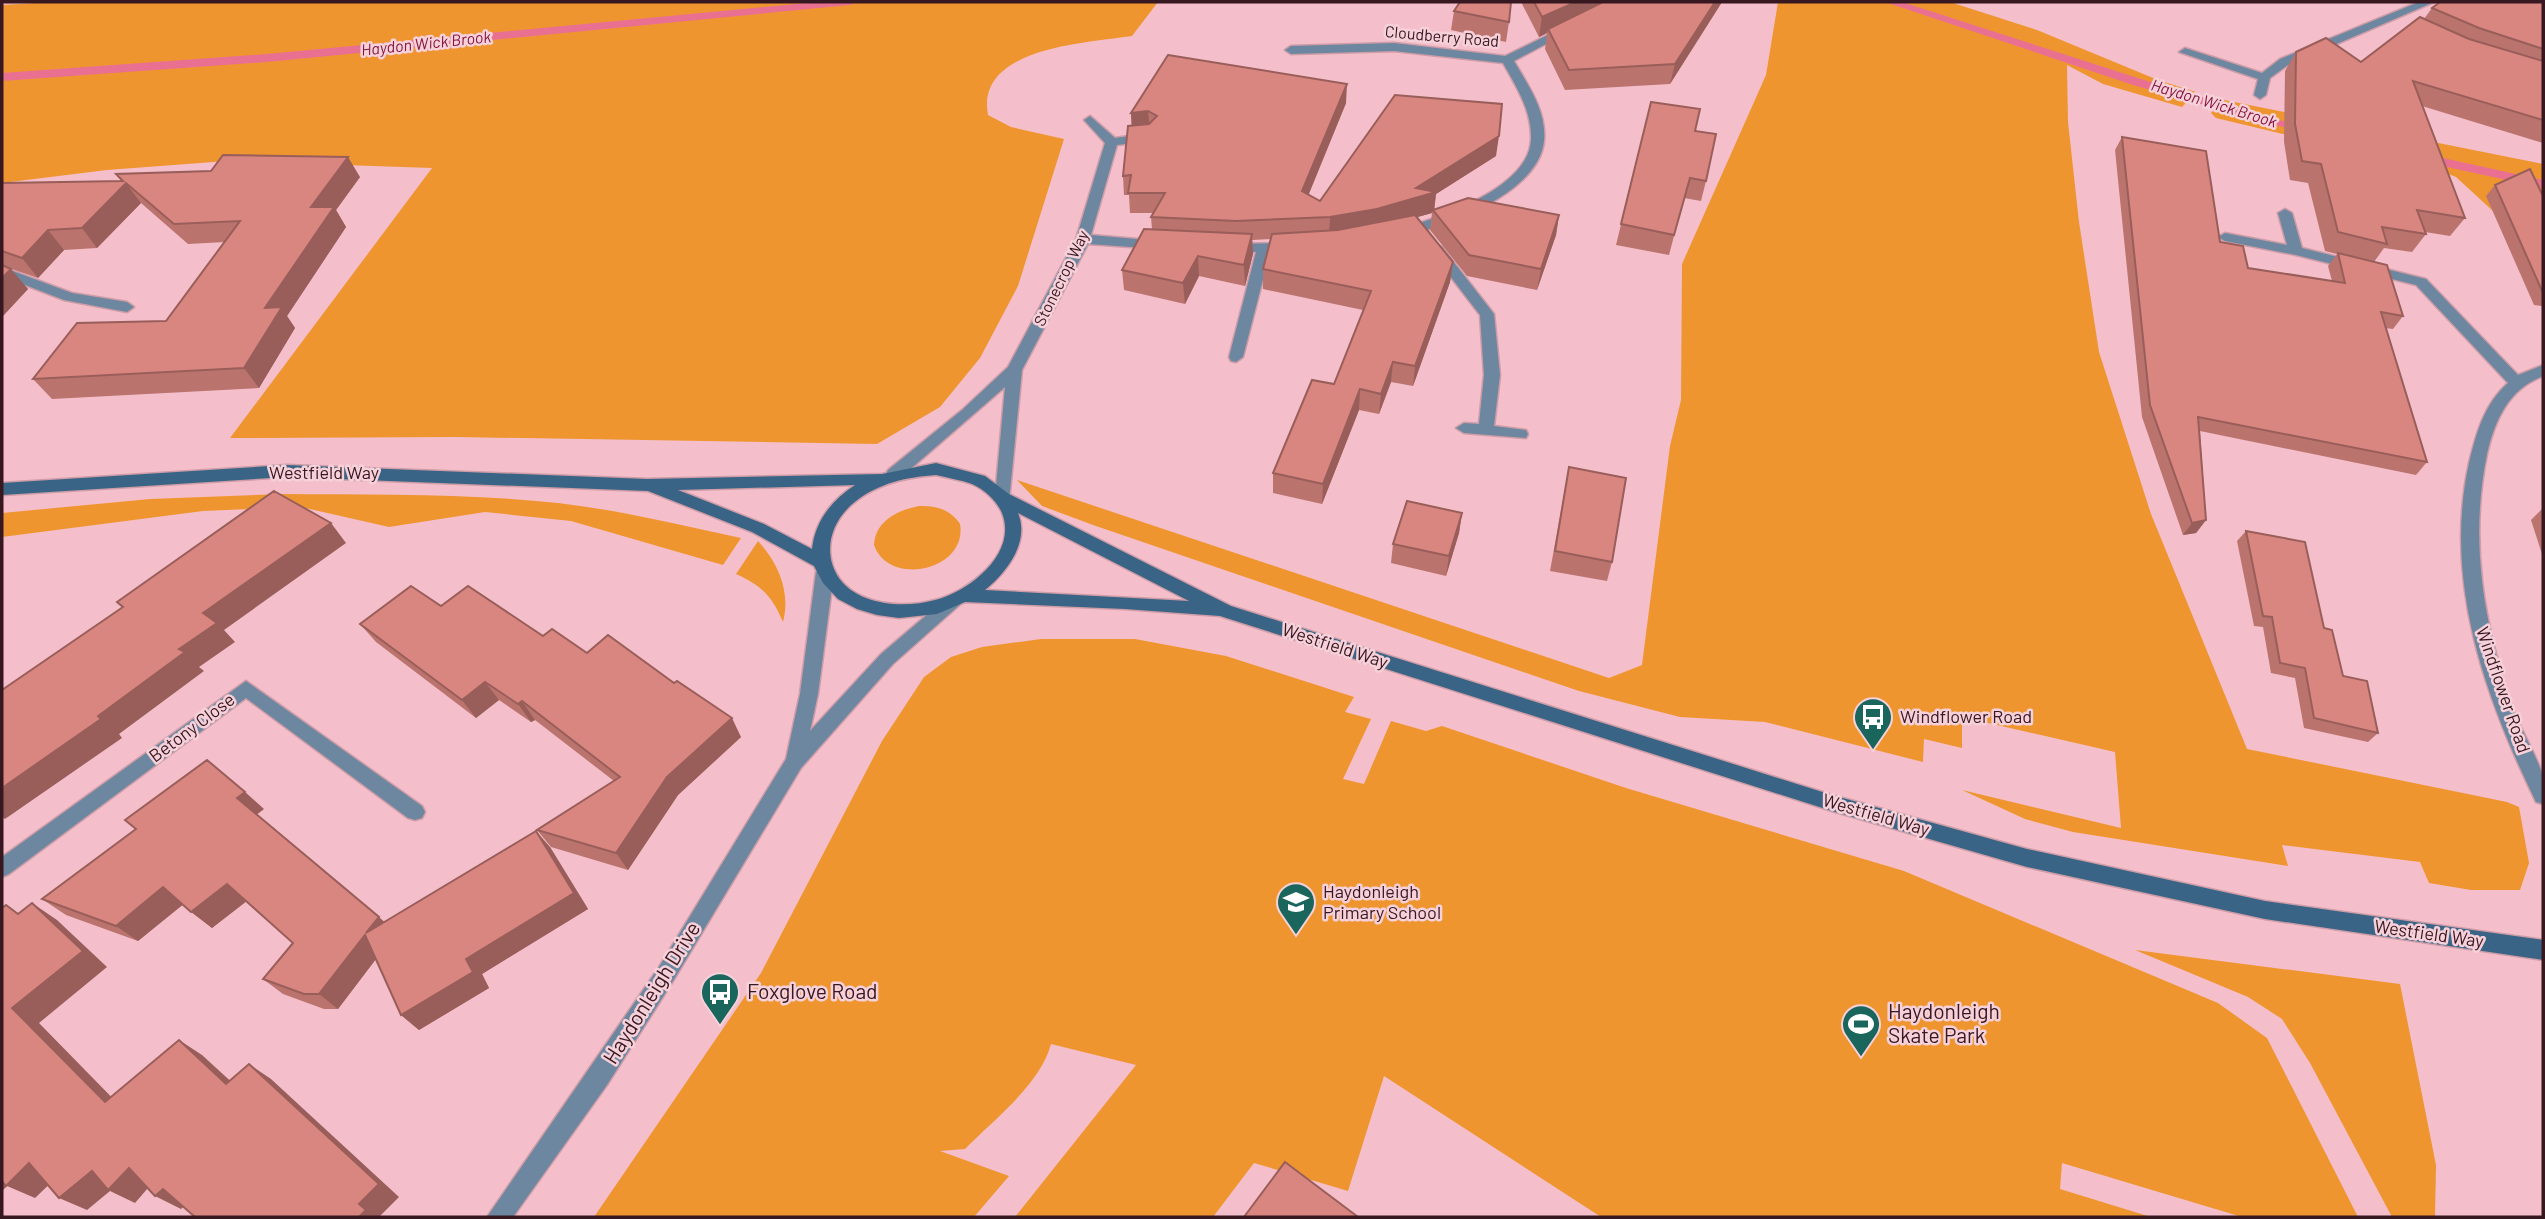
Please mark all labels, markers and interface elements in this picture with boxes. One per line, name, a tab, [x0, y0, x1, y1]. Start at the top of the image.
street label: Cloudberry Road	[1384, 21, 1500, 50]
water label: Haydon Wick Brook	[360, 26, 492, 59]
water label: Haydon Wick Brook	[2149, 74, 2280, 131]
street label: Stonecrop Way	[1029, 226, 1092, 329]
street label: Westfield Way	[269, 461, 379, 483]
street label: Westfield Way	[1280, 618, 1391, 673]
street label: Windflower Road	[2472, 624, 2536, 756]
street label: Betony Close	[144, 688, 239, 767]
bus stop icon: Windflower Road	[1852, 696, 1894, 751]
place label: Windflower Road	[1900, 705, 2032, 727]
street label: Westfield Way	[1820, 788, 1932, 840]
place label: Haydonleigh Primary School	[1323, 880, 1441, 923]
school or university icon: Haydonleigh Primary School	[1275, 881, 1317, 936]
street label: Westfield Way	[2373, 914, 2485, 952]
street label: Haydonleigh Drive	[597, 917, 704, 1068]
bus stop icon: Foxglove Road	[699, 971, 741, 1026]
place label: Foxglove Road	[747, 978, 878, 1003]
place label: Haydonleigh Skate Park	[1888, 998, 2000, 1047]
sports icon: Haydonleigh Skate Park	[1840, 1003, 1882, 1058]

